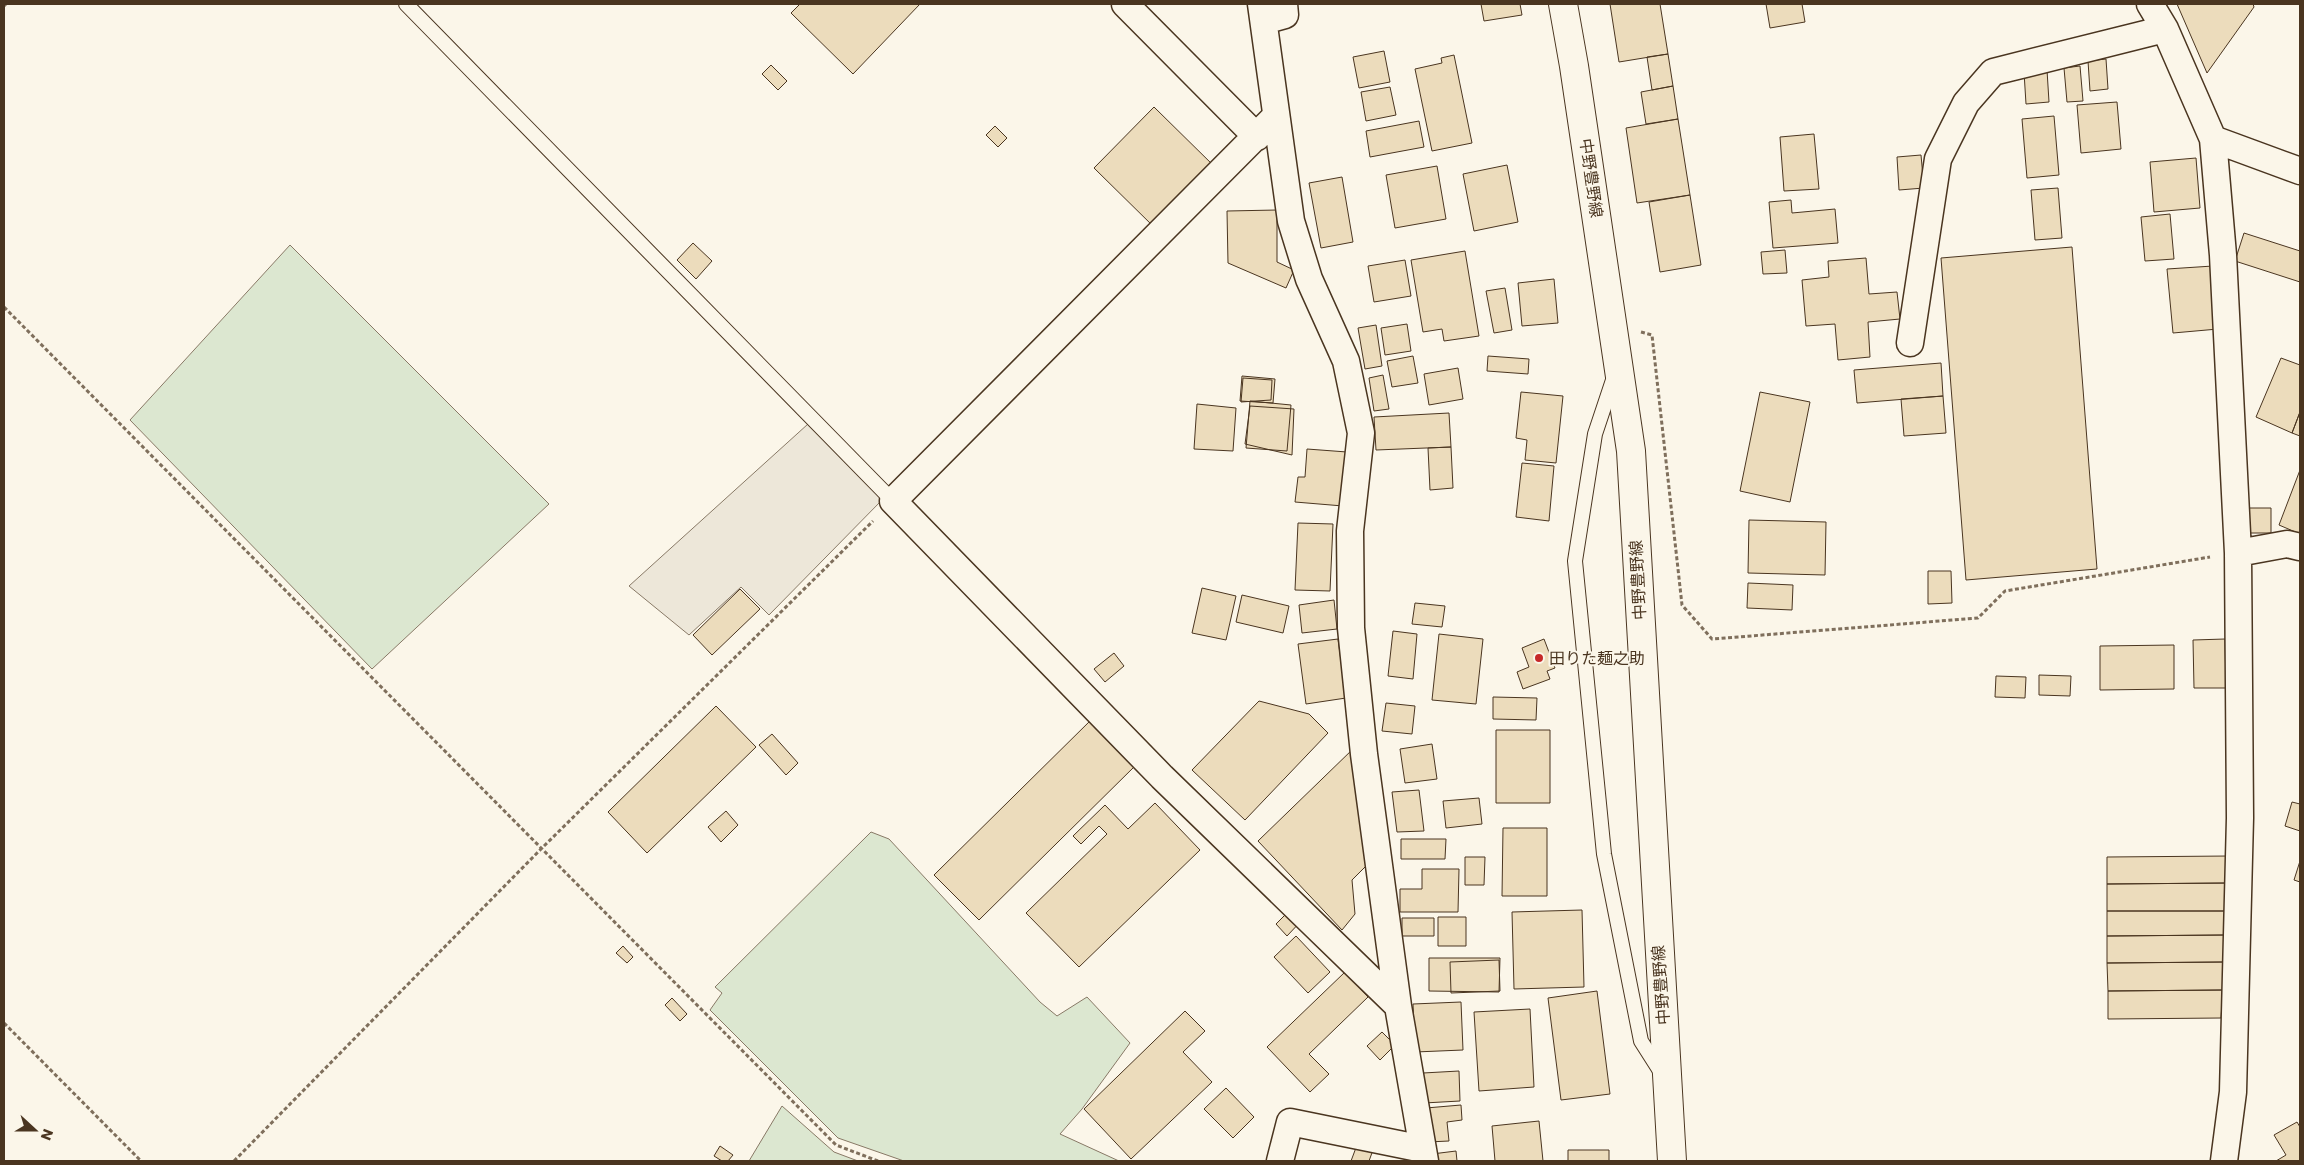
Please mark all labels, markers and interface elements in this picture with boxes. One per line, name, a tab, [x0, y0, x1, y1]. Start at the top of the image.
street label: 中野豊野線	[1574, 137, 1608, 219]
street label: 中野豊野線	[1624, 539, 1652, 621]
place label: 田りた麺之助	[1549, 647, 1645, 670]
marker: 田りた麺之助	[1533, 652, 1545, 664]
street label: 中野豊野線	[1647, 944, 1675, 1026]
north arrow	[10, 1105, 60, 1155]
text: N	[36, 1126, 58, 1143]

